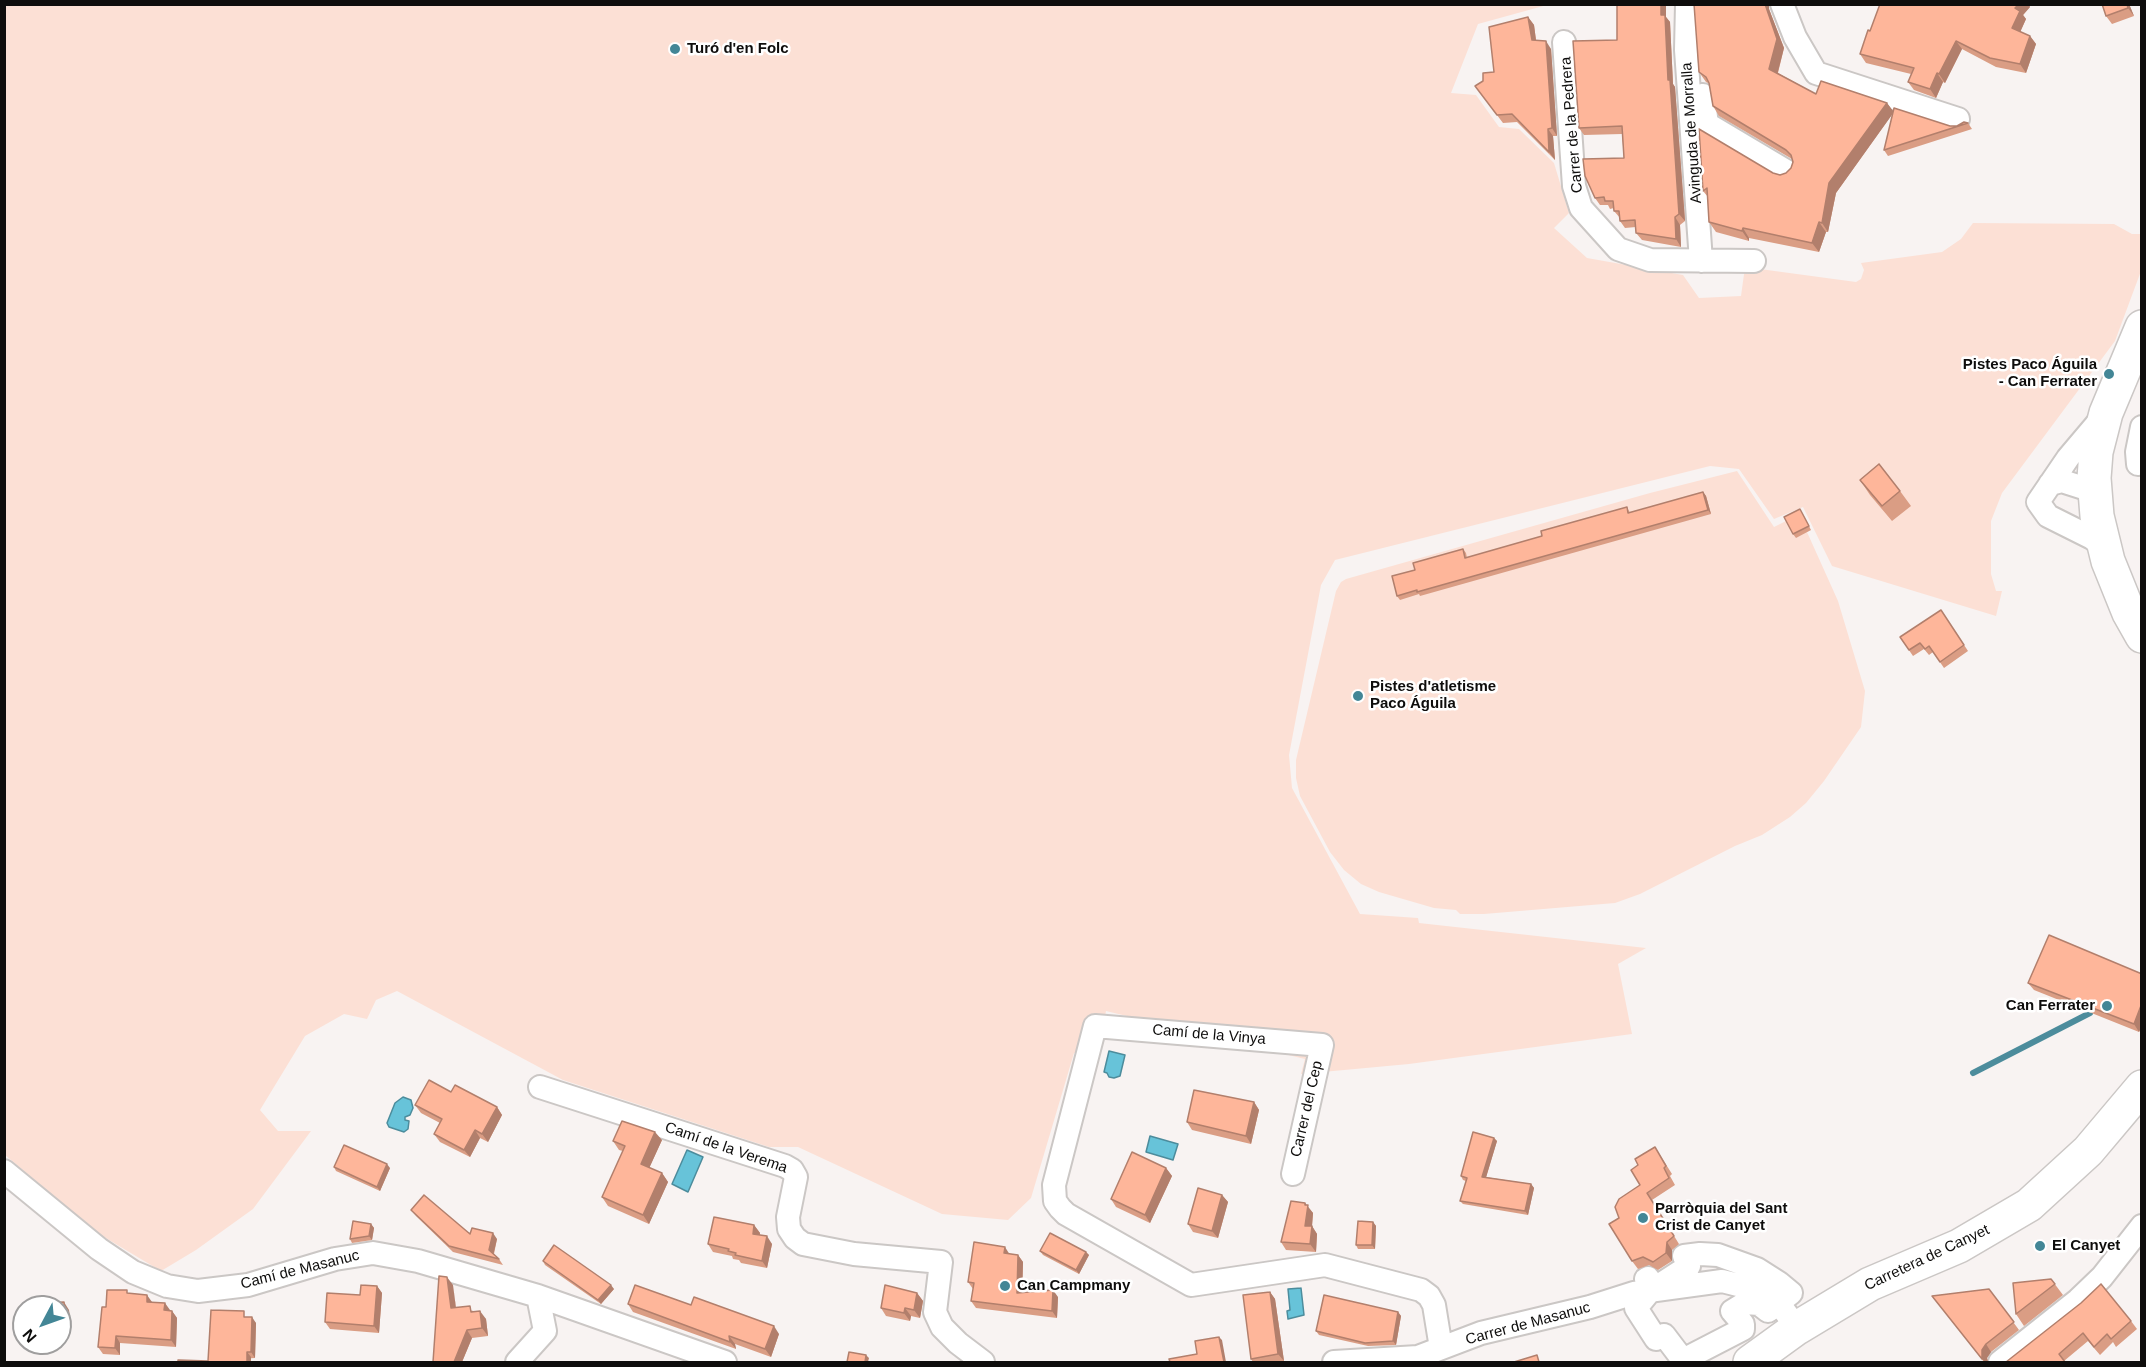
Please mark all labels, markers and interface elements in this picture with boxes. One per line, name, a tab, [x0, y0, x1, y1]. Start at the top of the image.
place label: Turó d'en Folc	[687, 40, 789, 58]
marker: Turó d'en Folc	[668, 42, 682, 56]
street label: Carrer de la Pedrera	[1557, 56, 1587, 194]
street label: Avinguda de Morralla	[1678, 62, 1706, 204]
place label: Pistes Paco Águila - Can Ferrater	[1963, 356, 2097, 391]
marker: Pistes Paco Águila - Can Ferrater	[2102, 367, 2116, 381]
place label: Pistes d'atletisme Paco Águila	[1370, 678, 1496, 713]
marker: Pistes d'atletisme Paco Águila	[1351, 689, 1365, 703]
place label: Can Ferrater	[2006, 997, 2095, 1015]
marker: Can Ferrater	[2100, 999, 2114, 1013]
street label: Camí de la Vinya	[1151, 1021, 1267, 1049]
street label: Carrer del Cep	[1287, 1059, 1327, 1159]
street label: Camí de la Verema	[662, 1119, 790, 1177]
place label: Parròquia del Sant Crist de Canyet	[1655, 1200, 1788, 1235]
marker: Parròquia del Sant Crist de Canyet	[1636, 1211, 1650, 1225]
street label: Carretera de Canyet	[1862, 1221, 1992, 1295]
place label: El Canyet	[2052, 1237, 2120, 1255]
marker: El Canyet	[2033, 1239, 2047, 1253]
street label: Camí de Masanuc	[239, 1247, 361, 1293]
place label: Can Campmany	[1017, 1277, 1130, 1295]
marker: Can Campmany	[998, 1279, 1012, 1293]
north arrow	[12, 1295, 72, 1355]
street label: Carrer de Masanuc	[1464, 1299, 1592, 1349]
text: N	[19, 1326, 40, 1346]

